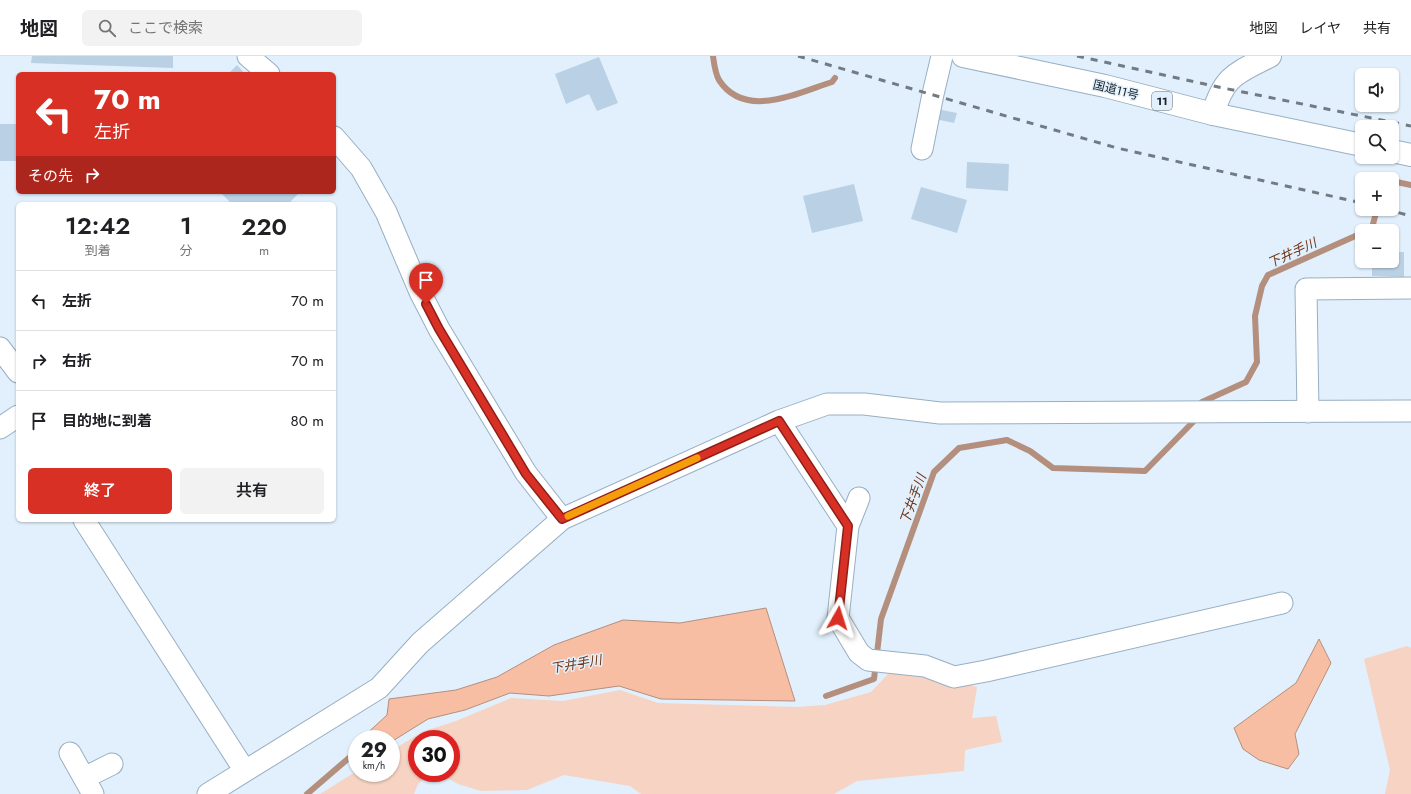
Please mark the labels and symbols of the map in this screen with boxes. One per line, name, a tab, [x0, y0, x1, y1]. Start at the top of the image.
street label: 国道11号	[1091, 76, 1141, 104]
road number: 11	[1152, 92, 1172, 110]
water label: 下井手川	[1264, 233, 1321, 273]
pin	[409, 263, 443, 304]
water label: 下井手川	[895, 469, 932, 527]
position arrow	[817, 597, 859, 639]
water label: 下井手川	[549, 650, 605, 678]
speed limit sign: 30	[408, 730, 460, 782]

